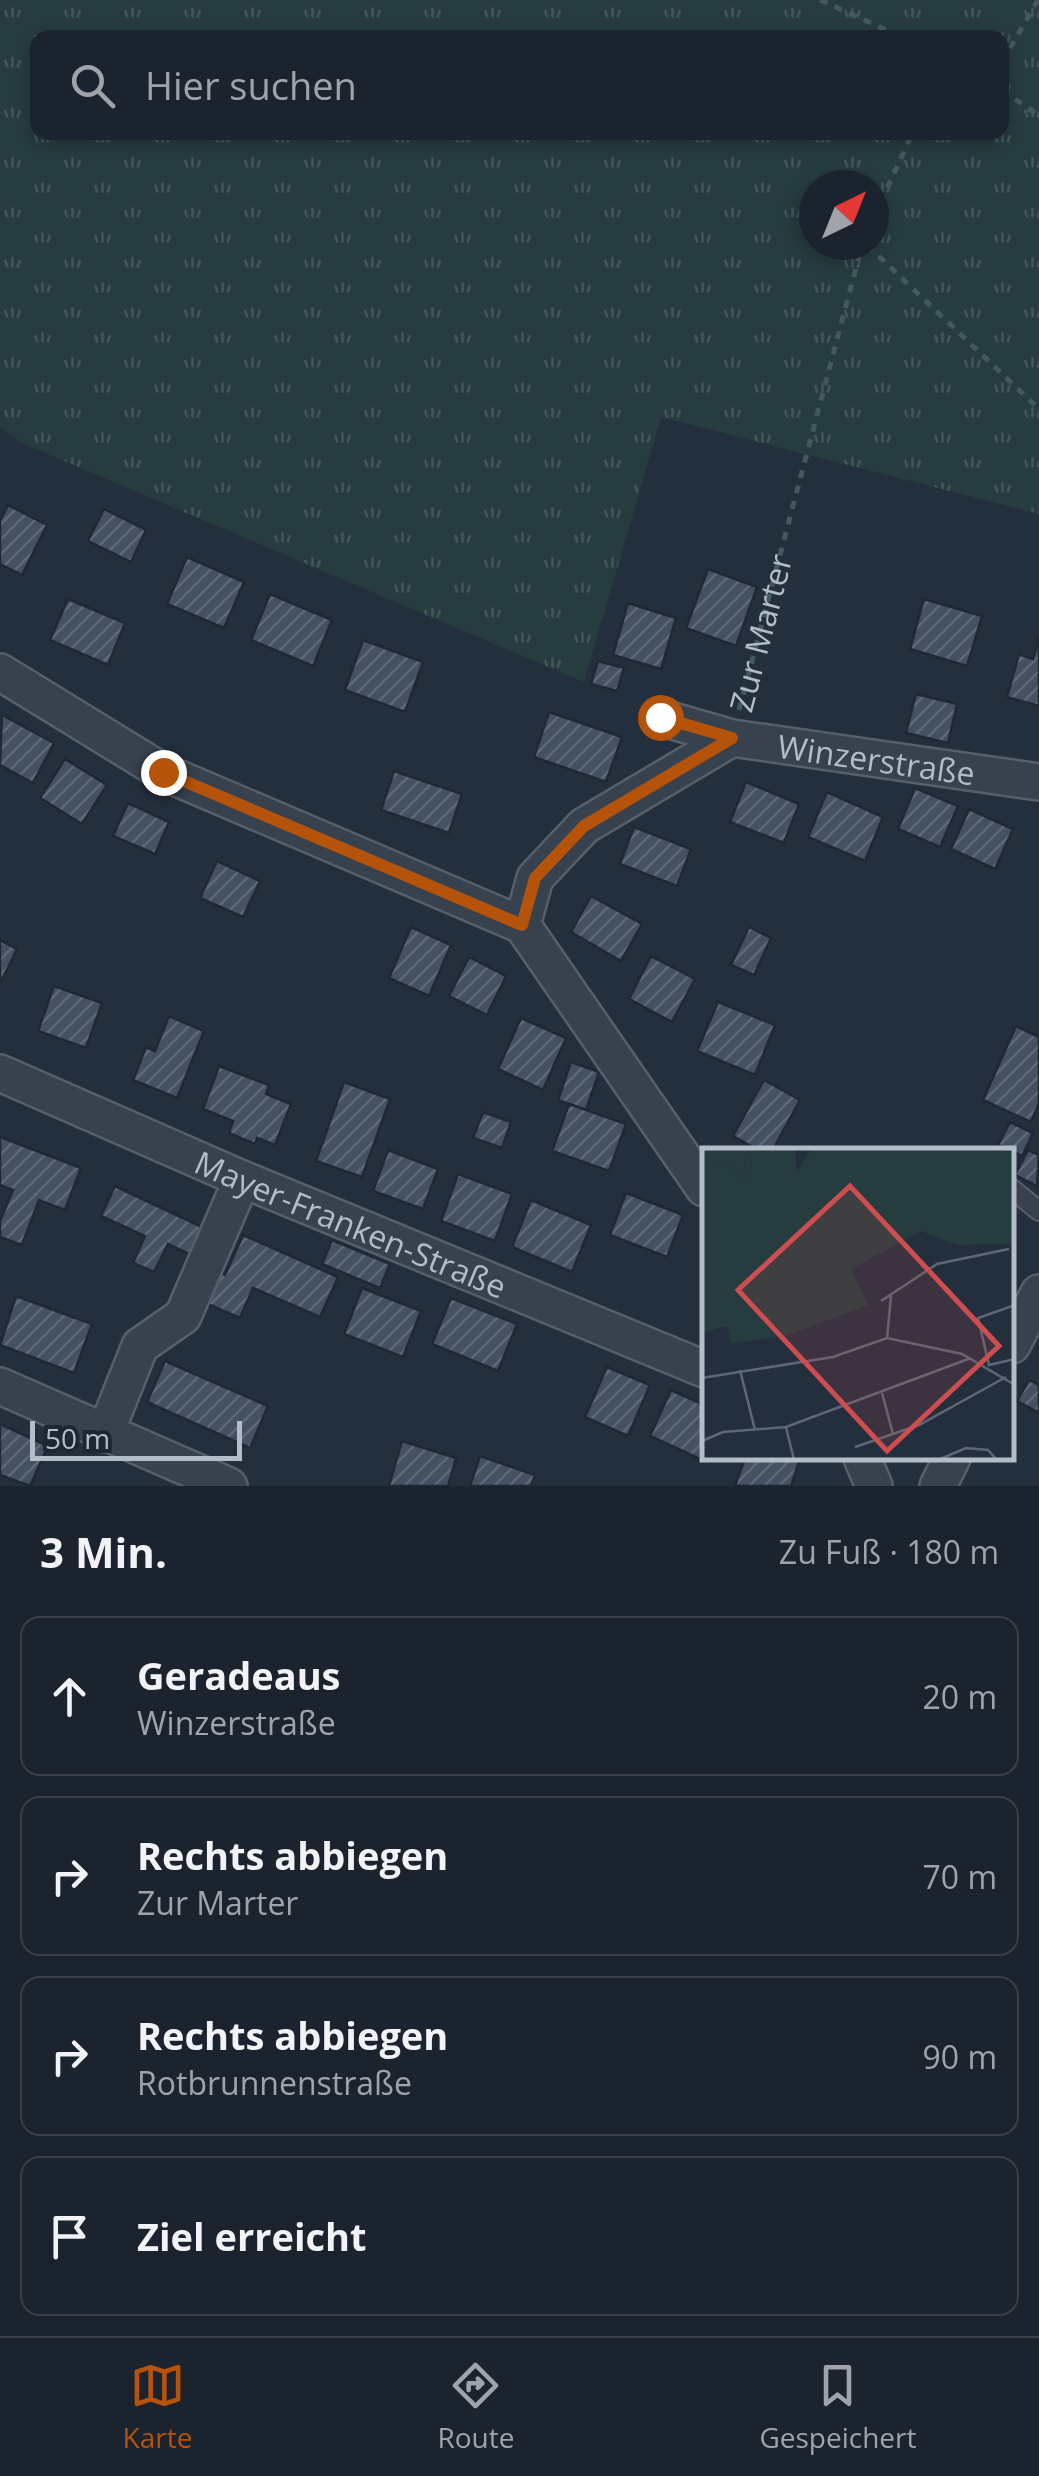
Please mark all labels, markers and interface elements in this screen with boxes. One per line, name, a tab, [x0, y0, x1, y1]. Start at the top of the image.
search box	[30, 30, 1009, 140]
icon: search	[65, 58, 120, 113]
text: Hier suchen	[145, 59, 357, 111]
north arrow	[799, 170, 889, 260]
street label: Zur Marter	[718, 549, 801, 716]
route start	[638, 695, 684, 741]
street label: Winzerstraße	[775, 723, 978, 794]
route end	[141, 750, 187, 796]
street label: Mayer-Franken-Straße	[189, 1140, 513, 1307]
inset map	[702, 1148, 1014, 1461]
scale bar	[30, 1416, 242, 1460]
text: 50 m	[45, 1419, 110, 1457]
text: 3 Min.	[40, 1523, 167, 1580]
text: Zu Fuß · 180 m	[779, 1530, 999, 1573]
text: Geradeaus	[137, 1649, 341, 1701]
icon: ahead	[42, 1669, 97, 1724]
text: 20 m	[922, 1675, 997, 1718]
text: Winzerstraße	[137, 1701, 336, 1744]
text: Rechts abbiegen	[137, 1829, 448, 1881]
icon: right	[42, 1849, 97, 1904]
text: 70 m	[922, 1855, 997, 1898]
text: Zur Marter	[137, 1881, 298, 1924]
text: Rechts abbiegen	[137, 2009, 448, 2061]
icon: right	[42, 2029, 97, 2084]
text: 90 m	[922, 2035, 997, 2078]
text: Rotbrunnenstraße	[137, 2061, 412, 2104]
icon: arrive	[42, 2209, 97, 2264]
text: Ziel erreicht	[137, 2210, 367, 2262]
tab: Karte	[123, 2358, 192, 2456]
tab: Route	[437, 2358, 514, 2456]
tab: Gespeichert	[759, 2358, 916, 2456]

